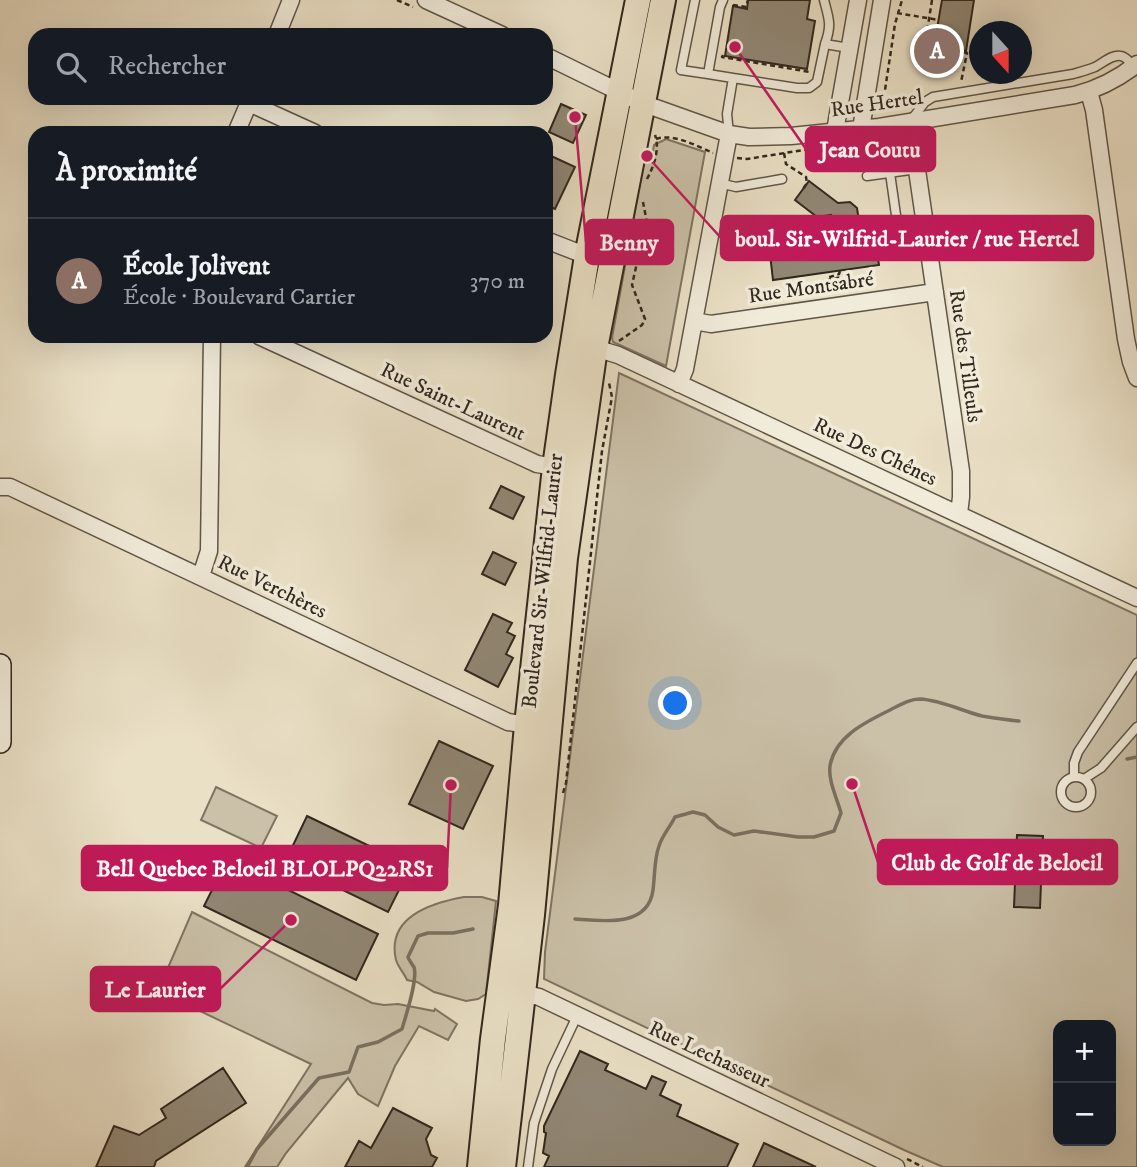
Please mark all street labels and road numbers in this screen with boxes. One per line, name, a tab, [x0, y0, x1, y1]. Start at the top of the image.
street label: Rue Hertel	[829, 85, 925, 123]
street label: Rue Montsabré	[747, 266, 876, 310]
street label: Rue des Tilleuls	[943, 288, 987, 424]
street label: Rue Saint-Laurent	[376, 357, 530, 447]
street label: Rue Des Chênes	[809, 412, 941, 492]
street label: Boulevard Sir-Wilfrid-Laurier	[517, 452, 569, 710]
street label: Rue Verchères	[213, 549, 331, 625]
street label: Rue Lechasseur	[644, 1016, 774, 1094]

